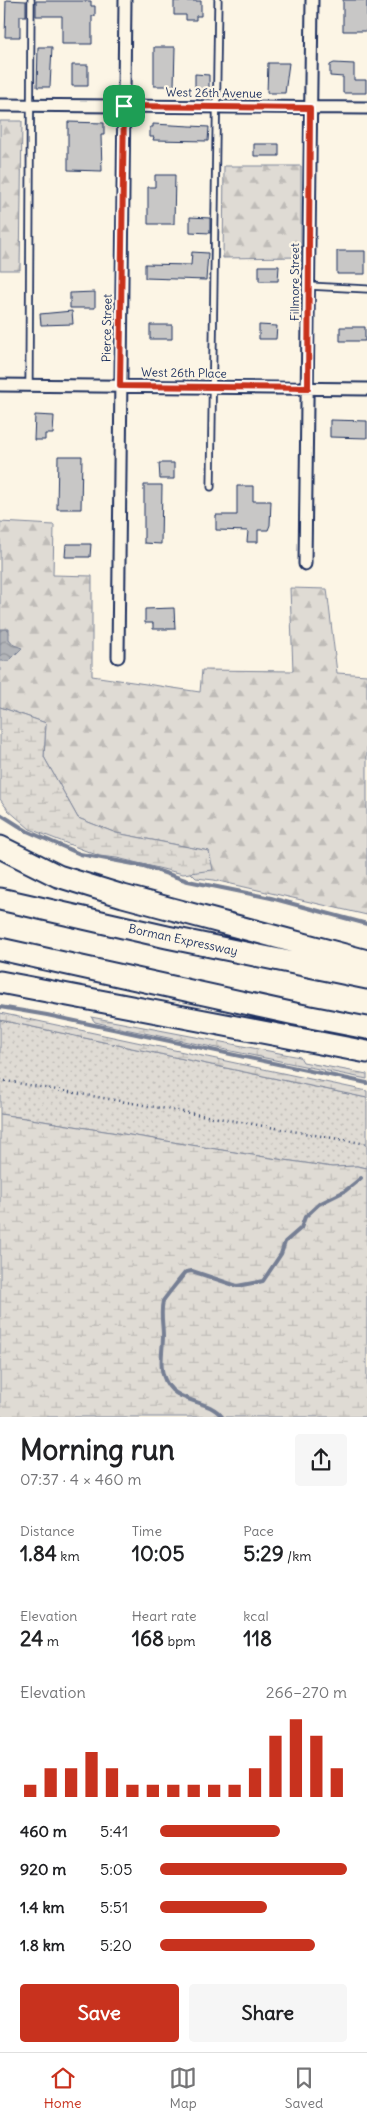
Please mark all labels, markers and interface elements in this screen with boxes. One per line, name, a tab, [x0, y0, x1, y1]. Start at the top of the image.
street label: West 26th Avenue	[165, 84, 263, 101]
pin	[103, 85, 145, 127]
icon: arrive	[110, 92, 138, 120]
street label: Fillmore Street	[287, 243, 302, 321]
street label: Pierce Street	[98, 294, 115, 362]
street label: West 26th Place	[141, 364, 227, 381]
street label: Borman Expressway	[127, 921, 239, 958]
text: Morning run	[20, 1432, 175, 1468]
button: share	[295, 1434, 347, 1486]
text: 07:37 · 4 × 460 m	[20, 1469, 142, 1489]
text: Distance	[20, 1522, 75, 1540]
text: Time	[132, 1522, 162, 1540]
text: Pace	[243, 1522, 274, 1540]
text: 1.84	[20, 1540, 57, 1567]
text: 10:05	[132, 1540, 184, 1567]
text: 5:29	[243, 1540, 284, 1567]
text: km	[57, 1547, 80, 1565]
text: /km	[284, 1547, 312, 1565]
text: Elevation	[20, 1607, 77, 1625]
text: Heart rate	[132, 1607, 197, 1625]
text: kcal	[243, 1607, 269, 1625]
text: 24	[20, 1625, 43, 1652]
text: 168	[132, 1625, 164, 1652]
text: 118	[243, 1625, 272, 1652]
text: m	[43, 1632, 59, 1650]
text: bpm	[164, 1632, 196, 1650]
text: Elevation	[20, 1682, 86, 1702]
text: 266–270 m	[266, 1682, 347, 1702]
text: 460 m	[20, 1821, 67, 1841]
text: 5:41	[100, 1821, 128, 1841]
text: 920 m	[20, 1859, 66, 1879]
text: 5:05	[100, 1859, 133, 1879]
text: 1.4 km	[20, 1897, 65, 1917]
text: 5:51	[100, 1897, 128, 1917]
text: 1.8 km	[20, 1935, 65, 1955]
text: 5:20	[100, 1935, 132, 1955]
button: Save	[20, 1984, 179, 2042]
button: Share	[189, 1984, 347, 2042]
tab: Home	[44, 2064, 82, 2112]
tab: Map	[169, 2064, 197, 2112]
tab: Saved	[285, 2064, 323, 2112]

